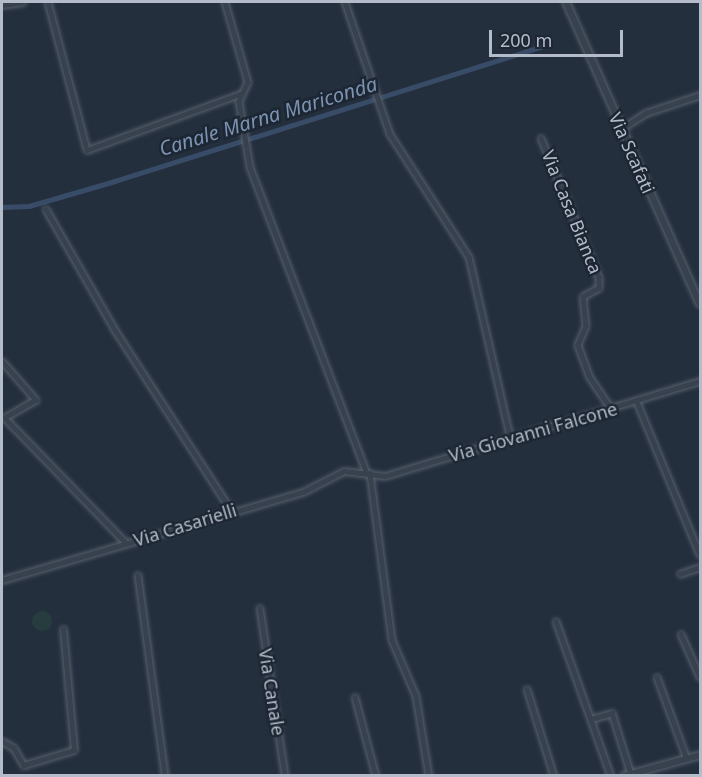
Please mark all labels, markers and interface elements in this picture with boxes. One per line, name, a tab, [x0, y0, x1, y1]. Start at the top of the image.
scale bar	[492, 18, 626, 56]
text: 200 m	[500, 28, 552, 52]
water label: Canale Marna Mariconda	[156, 71, 380, 161]
street label: Via Scafati	[605, 109, 659, 197]
street label: Via Casa Bianca	[537, 147, 607, 277]
street label: Via Giovanni Falcone	[446, 398, 620, 466]
street label: Via Casarielli	[131, 499, 239, 551]
street label: Via Canale	[254, 647, 290, 737]

